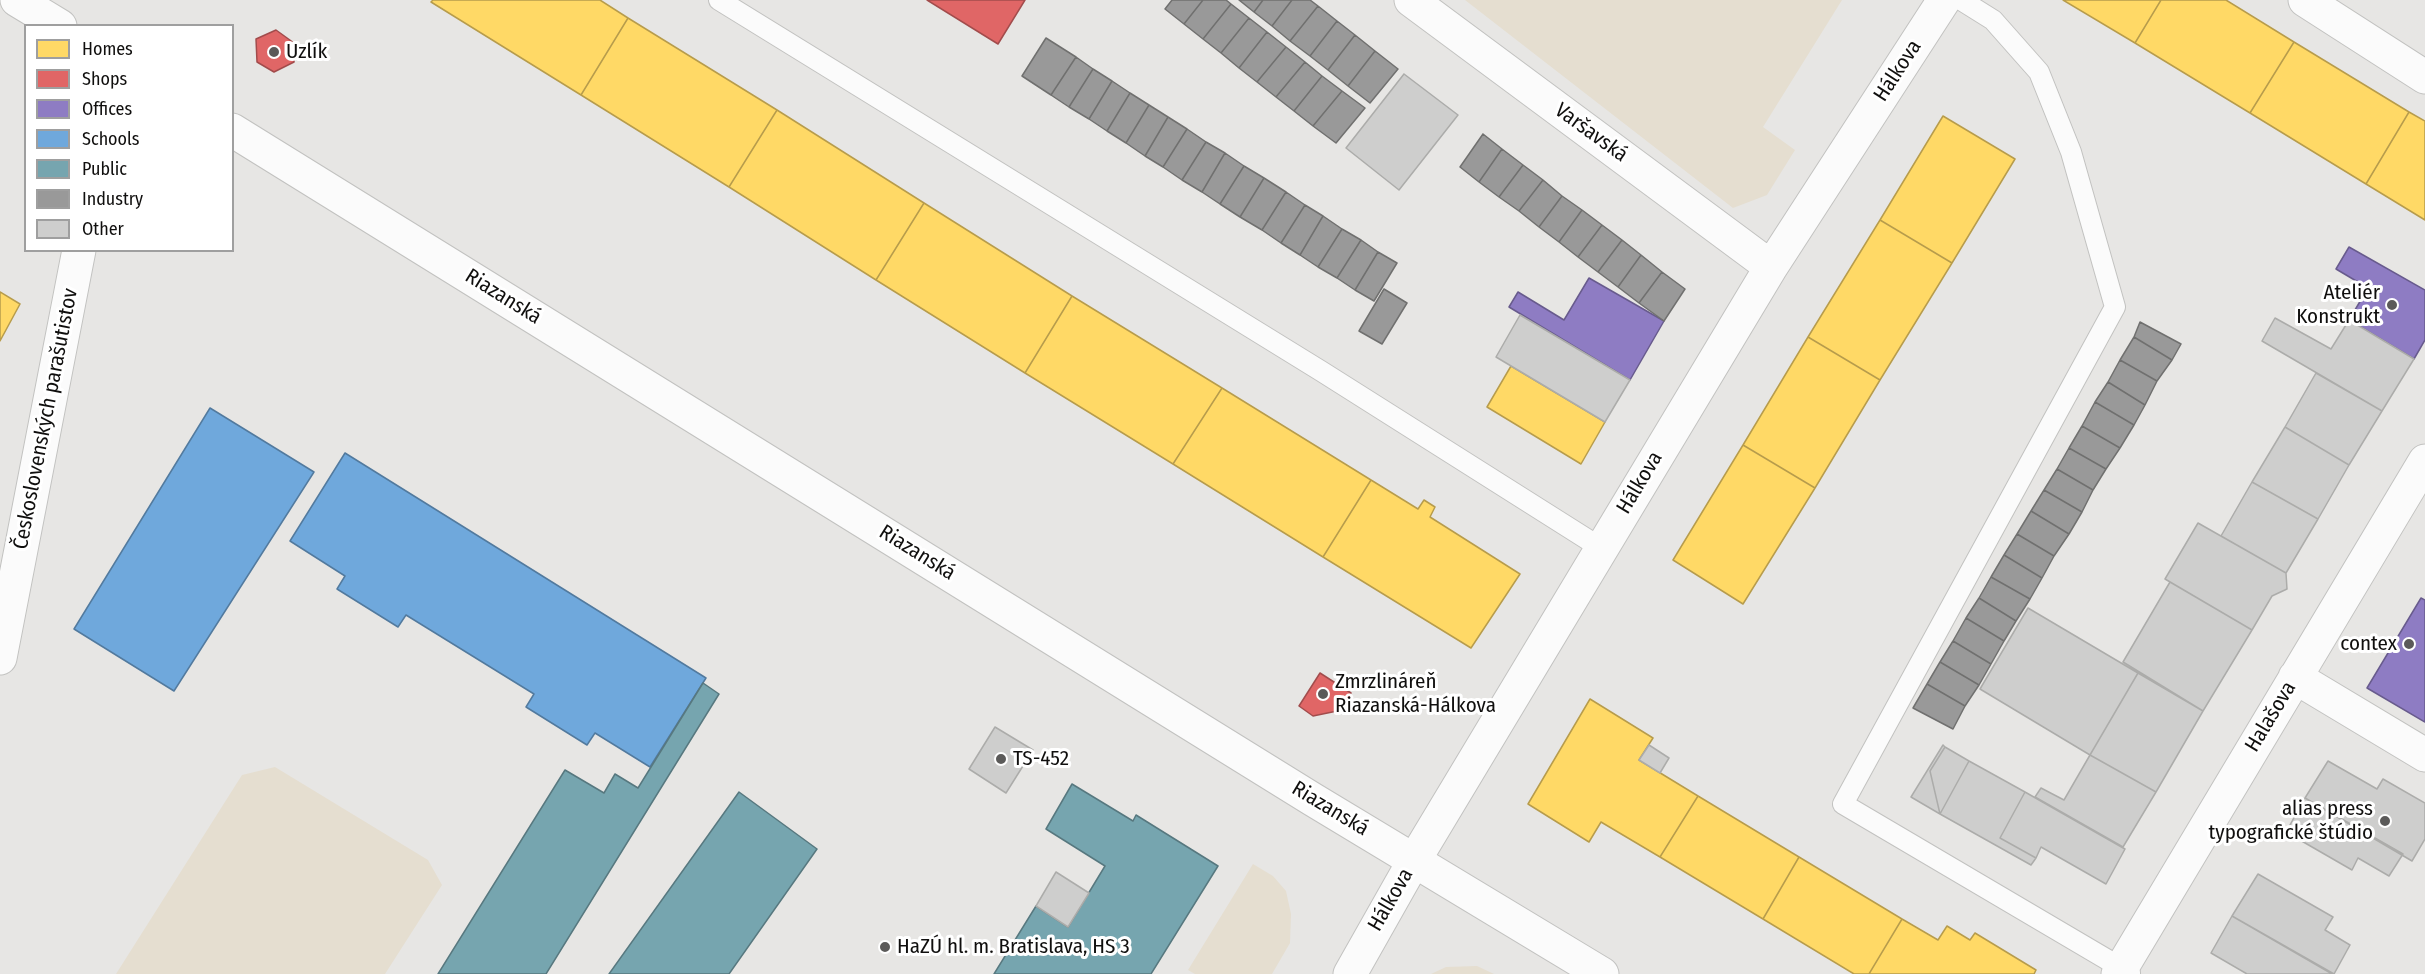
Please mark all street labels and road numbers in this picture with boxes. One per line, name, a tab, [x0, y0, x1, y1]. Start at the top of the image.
street label: Hálkova	[1869, 36, 1927, 106]
street label: Varšavská	[1550, 98, 1632, 168]
street label: Riazanská	[460, 264, 546, 330]
street label: Československých parašutistov	[8, 286, 84, 552]
street label: Hálkova	[1612, 447, 1668, 519]
street label: Riazanská	[874, 520, 960, 586]
street label: Halašova	[2240, 677, 2302, 757]
street label: Riazanská	[1287, 776, 1373, 842]
street label: Hálkova	[1363, 864, 1419, 936]

